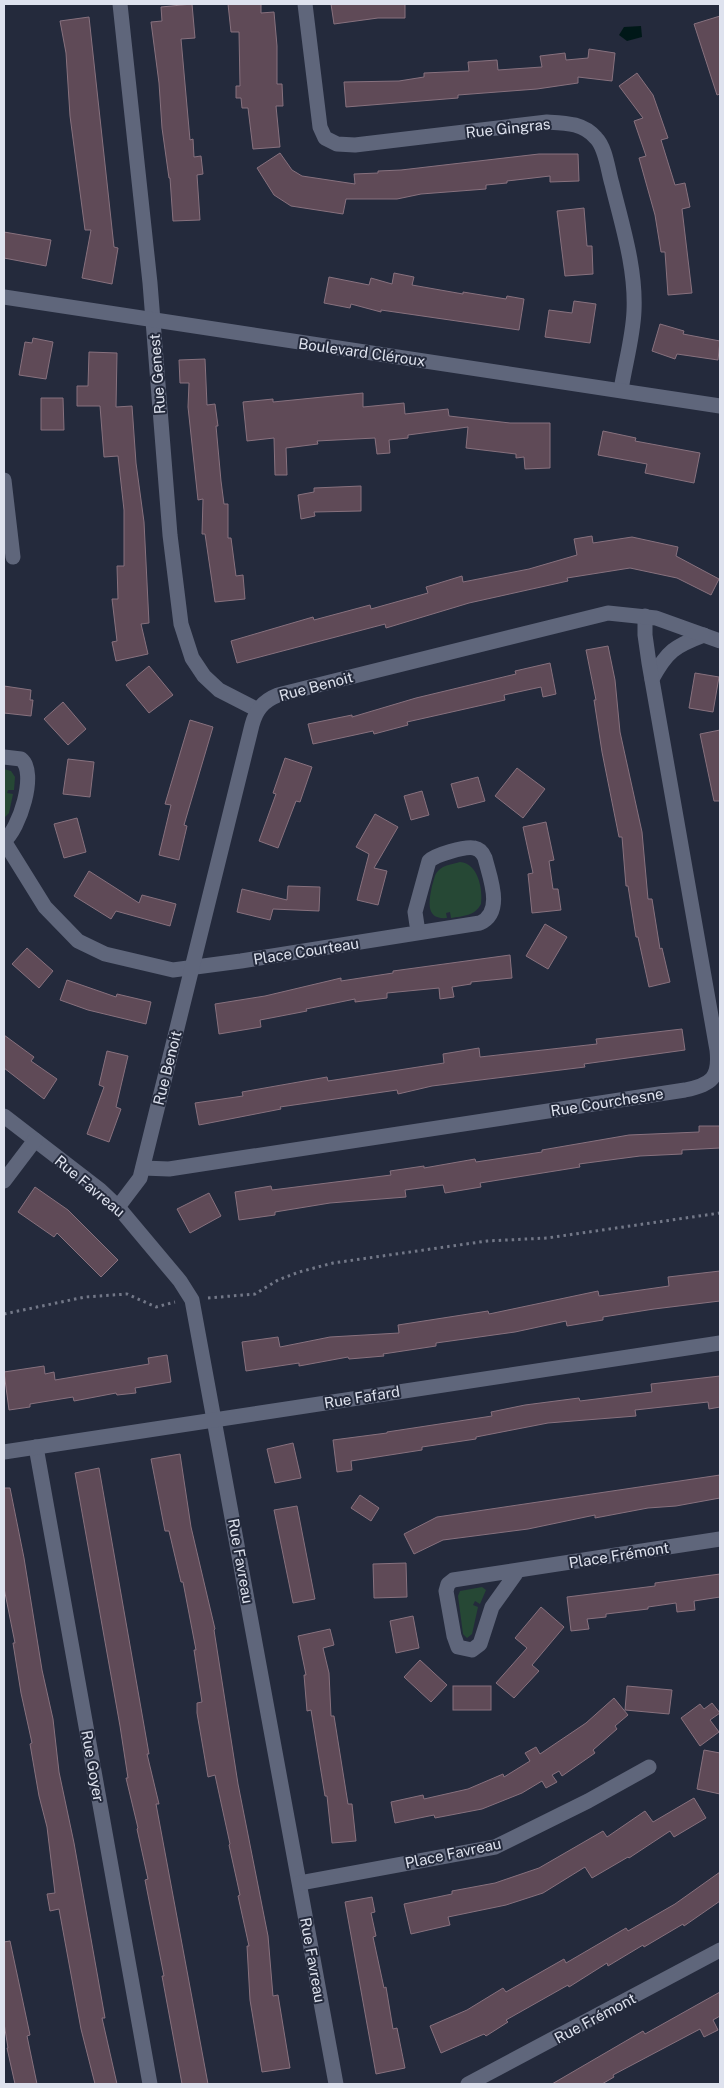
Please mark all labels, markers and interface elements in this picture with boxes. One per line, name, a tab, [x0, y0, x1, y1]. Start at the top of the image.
street label: Rue Gingras	[465, 115, 551, 141]
street label: Rue Genest	[146, 333, 168, 415]
street label: Boulevard Cléroux	[297, 335, 427, 369]
street label: Rue Benoit	[277, 668, 355, 704]
street label: Place Courteau	[252, 934, 360, 968]
street label: Rue Benoit	[150, 1029, 184, 1107]
street label: Rue Courchesne	[549, 1085, 665, 1119]
street label: Rue Favreau	[51, 1152, 129, 1220]
street label: Rue Fafard	[323, 1383, 401, 1411]
street label: Rue Favreau	[225, 1517, 257, 1605]
street label: Place Frémont	[568, 1539, 670, 1571]
street label: Rue Goyer	[78, 1729, 108, 1803]
street label: Place Favreau	[403, 1834, 503, 1872]
street label: Rue Favreau	[297, 1916, 329, 2004]
street label: Rue Frémont	[551, 1989, 639, 2047]

